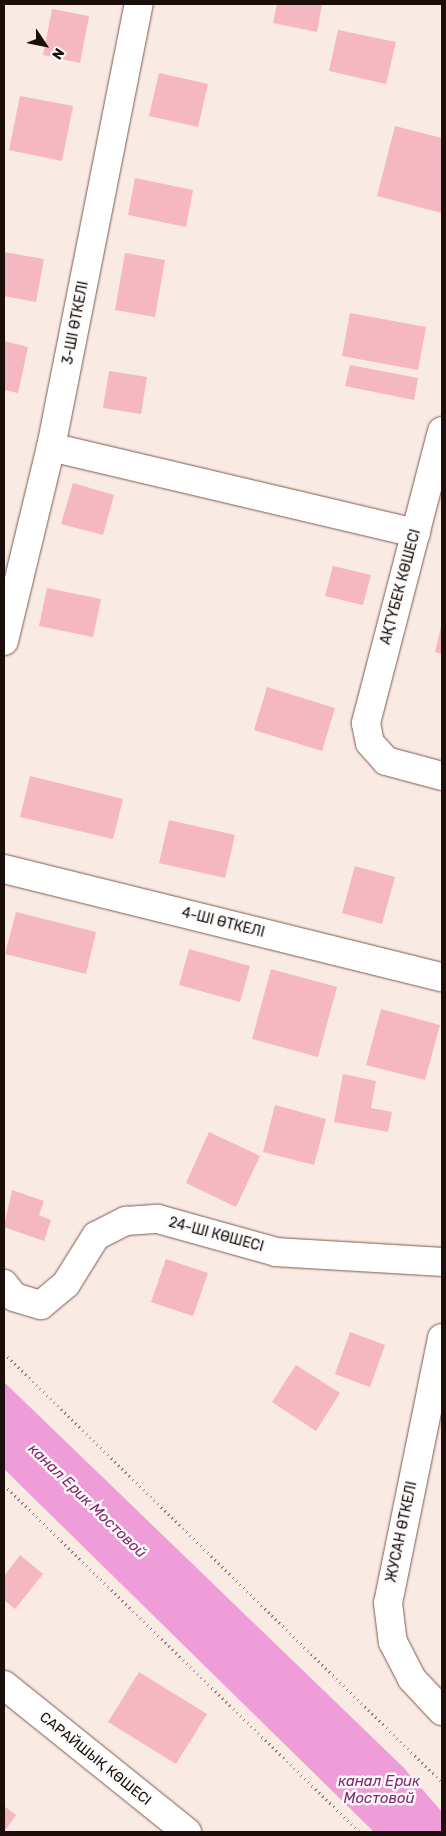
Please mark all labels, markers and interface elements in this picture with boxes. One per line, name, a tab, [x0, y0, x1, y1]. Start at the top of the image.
north arrow	[20, 20, 70, 70]
text: N	[48, 45, 68, 63]
street label: 3-ШI ӨТКЕЛI	[60, 280, 92, 366]
street label: АҚТҮБЕК КӨШЕСI	[377, 527, 425, 647]
street label: 4-ШI ӨТКЕЛI	[180, 905, 266, 941]
street label: 24-ШІ КӨШЕСI	[167, 1214, 265, 1256]
water label: канал Ерик Мостовой	[24, 1440, 150, 1562]
street label: ЖУСАН ӨТКЕЛІ	[383, 1480, 421, 1584]
street label: САРАЙШЫҚ КӨШЕСІ	[36, 1709, 154, 1809]
water label: канал Ерик Мостовой	[338, 1772, 420, 1807]

